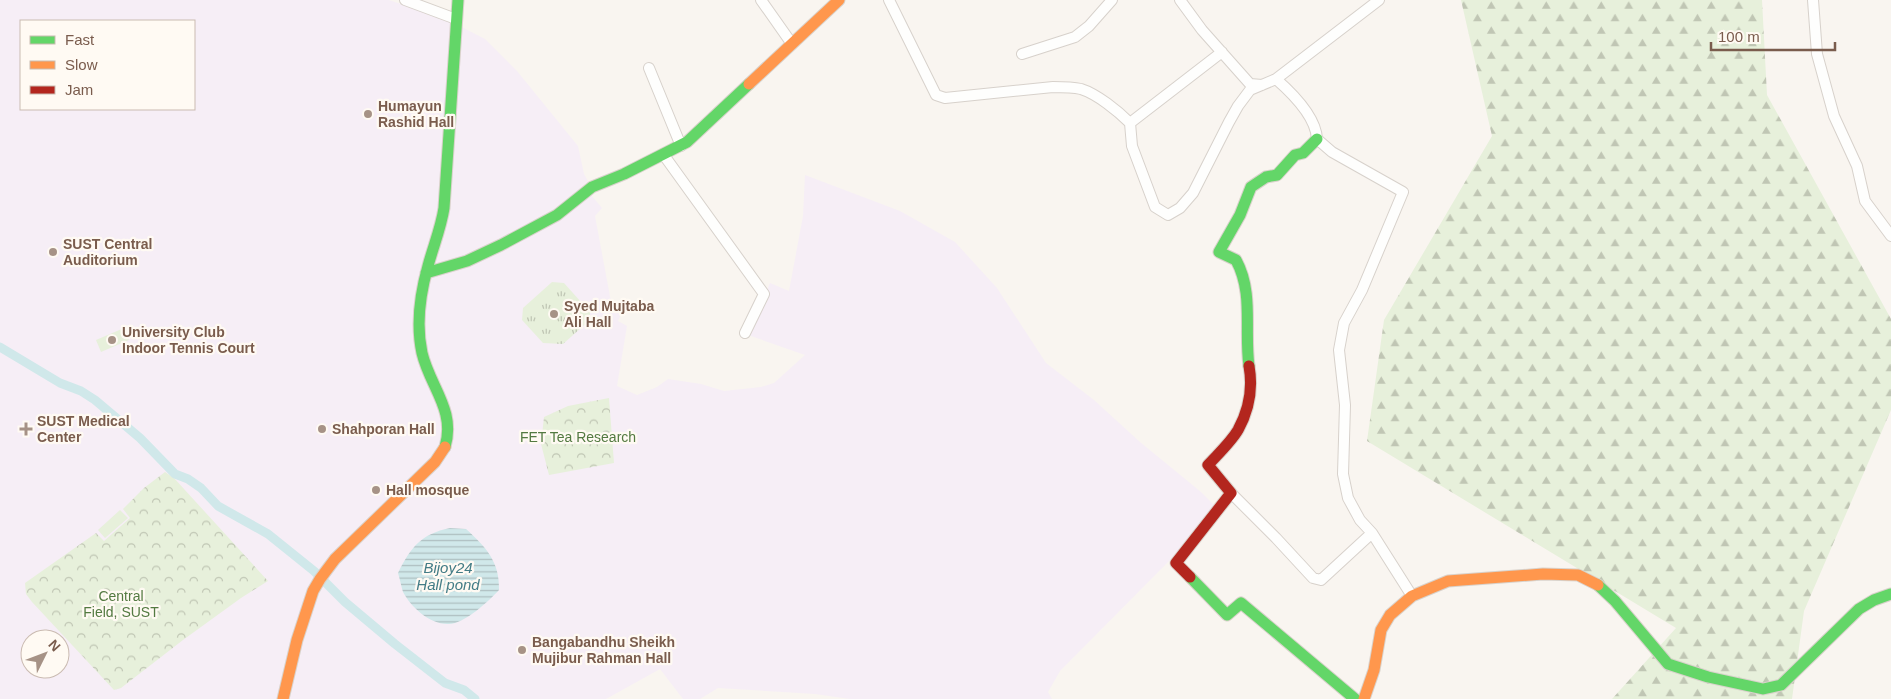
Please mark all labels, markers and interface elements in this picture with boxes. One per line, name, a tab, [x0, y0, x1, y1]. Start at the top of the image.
legend	[20, 20, 195, 110]
scale bar	[1711, 20, 1835, 52]
text: 100 m	[1718, 28, 1760, 45]
text: Fast	[65, 31, 95, 48]
text: Slow	[65, 56, 98, 73]
text: Jam	[65, 81, 93, 98]
place label: Humayun Rashid Hall	[378, 98, 454, 130]
marker: Humayun Rashid Hall	[362, 108, 374, 120]
place label: SUST Central Auditorium	[63, 236, 152, 268]
marker: SUST Central Auditorium	[47, 246, 59, 258]
place label: Syed Mujtaba Ali Hall	[564, 298, 654, 330]
marker: Syed Mujtaba Ali Hall	[548, 308, 560, 320]
place label: University Club Indoor Tennis Court	[122, 324, 255, 356]
marker: University Club Indoor Tennis Court	[106, 334, 118, 346]
place label: SUST Medical Center	[37, 413, 130, 445]
place label: Shahporan Hall	[332, 421, 435, 437]
marker: SUST Medical Center	[19, 422, 33, 436]
marker: Shahporan Hall	[316, 423, 328, 435]
park label: FET Tea Research	[520, 429, 636, 445]
place label: Hall mosque	[386, 482, 469, 498]
marker: Hall mosque	[370, 484, 382, 496]
water label: Bijoy24 Hall pond	[416, 559, 480, 593]
park label: Central Field, SUST	[83, 588, 159, 620]
north arrow	[20, 629, 70, 679]
place label: Bangabandhu Sheikh Mujibur Rahman Hall	[532, 634, 675, 666]
text: N	[45, 636, 64, 654]
marker: Bangabandhu Sheikh Mujibur Rahman Hall	[516, 644, 528, 656]

